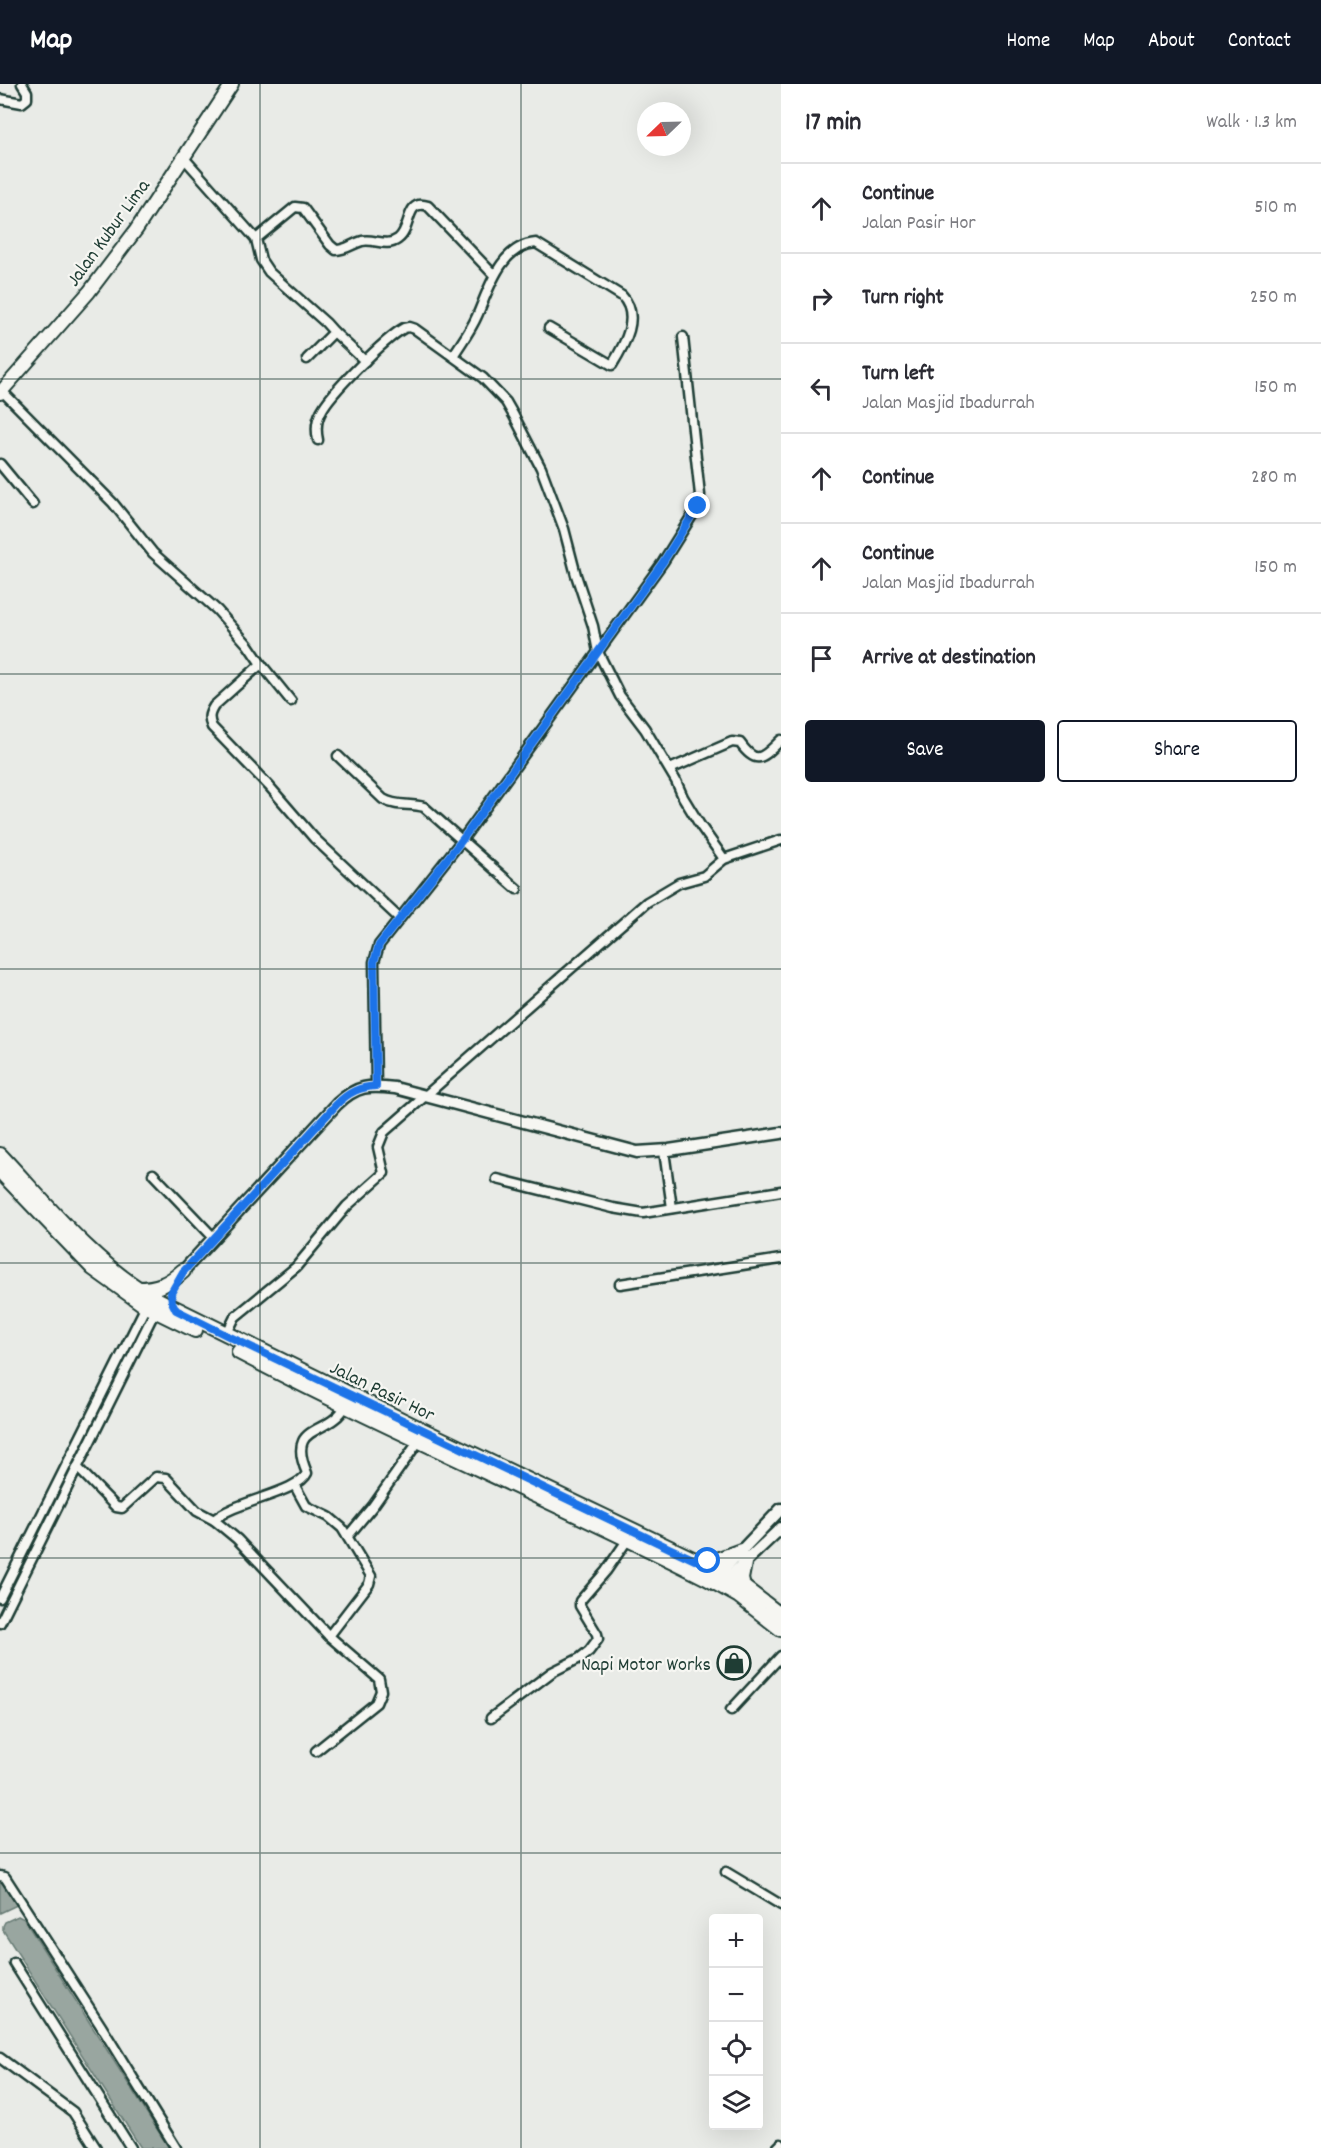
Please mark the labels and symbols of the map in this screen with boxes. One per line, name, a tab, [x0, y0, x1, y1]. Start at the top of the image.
north arrow	[637, 102, 691, 156]
street label: Jalan Kubur Lima	[61, 174, 158, 293]
route end	[684, 492, 710, 518]
street label: Jalan Pasir Hor	[324, 1355, 439, 1430]
route start	[694, 1547, 720, 1573]
shop icon: Napi Motor Works	[716, 1645, 752, 1681]
place label: Napi Motor Works	[581, 1652, 711, 1680]

